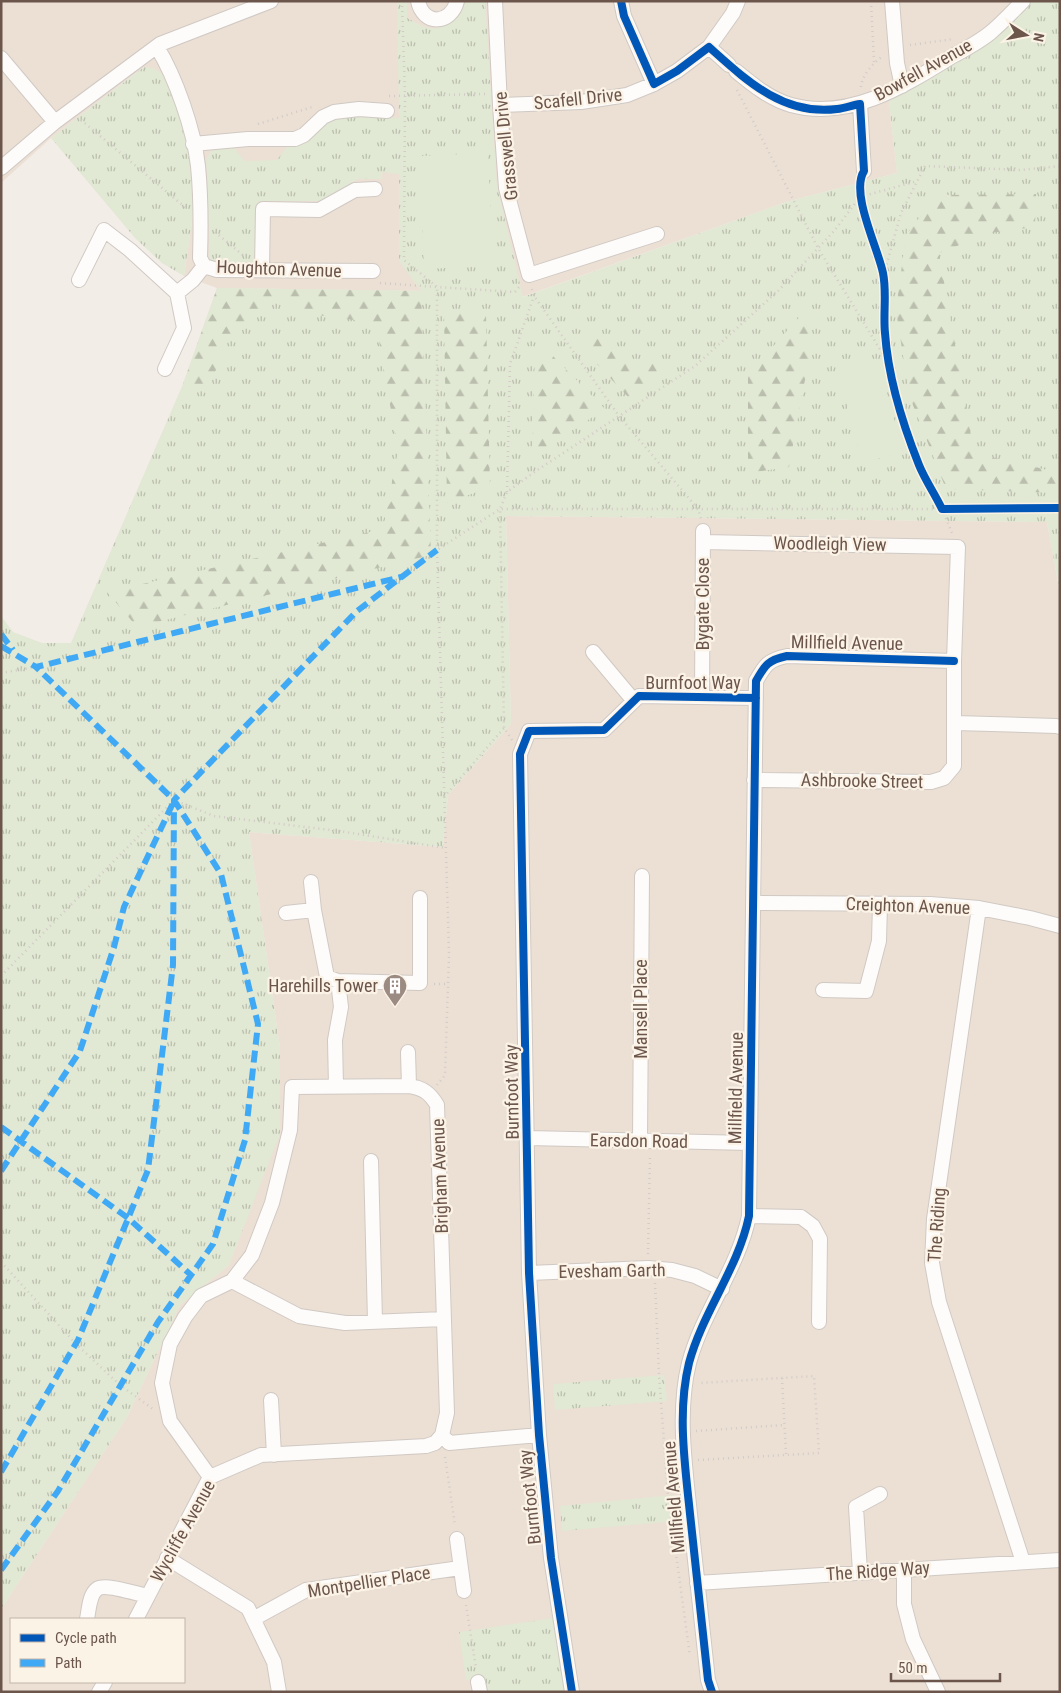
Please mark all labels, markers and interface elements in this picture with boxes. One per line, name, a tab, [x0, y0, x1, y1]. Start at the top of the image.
north arrow	[1001, 10, 1051, 60]
text: N	[1030, 32, 1047, 43]
street label: Bowfell Avenue	[870, 34, 975, 105]
street label: Scafell Drive	[533, 83, 623, 114]
street label: Grasswell Drive	[489, 91, 522, 201]
street label: Houghton Avenue	[216, 256, 342, 281]
street label: Woodleigh View	[773, 532, 887, 555]
street label: Bygate Close	[692, 558, 713, 650]
street label: Millfield Avenue	[791, 631, 903, 654]
street label: Burnfoot Way	[645, 672, 741, 693]
street label: Ashbrooke Street	[801, 769, 923, 792]
street label: Creighton Avenue	[845, 893, 971, 918]
street label: Mansell Place	[630, 959, 651, 1059]
building icon: Harehills Tower	[382, 973, 408, 1007]
place label: Harehills Tower	[268, 975, 379, 996]
street label: Millfield Avenue	[724, 1032, 747, 1144]
street label: Burnfoot Way	[500, 1044, 523, 1140]
street label: Brigham Avenue	[427, 1118, 452, 1234]
street label: Earsdon Road	[590, 1129, 688, 1152]
street label: The Riding	[923, 1187, 950, 1263]
street label: Evesham Garth	[558, 1259, 666, 1282]
street label: Millfield Avenue	[658, 1440, 689, 1554]
street label: Burnfoot Way	[514, 1448, 545, 1546]
street label: Wycliffe Avenue	[146, 1476, 219, 1585]
street label: The Ridge Way	[825, 1556, 931, 1585]
street label: Montpellier Place	[306, 1561, 432, 1602]
legend	[10, 1618, 185, 1683]
text: Cycle path	[55, 1629, 117, 1647]
scale bar	[891, 1650, 1000, 1682]
text: Path	[55, 1654, 82, 1672]
text: 50 m	[898, 1659, 928, 1677]

